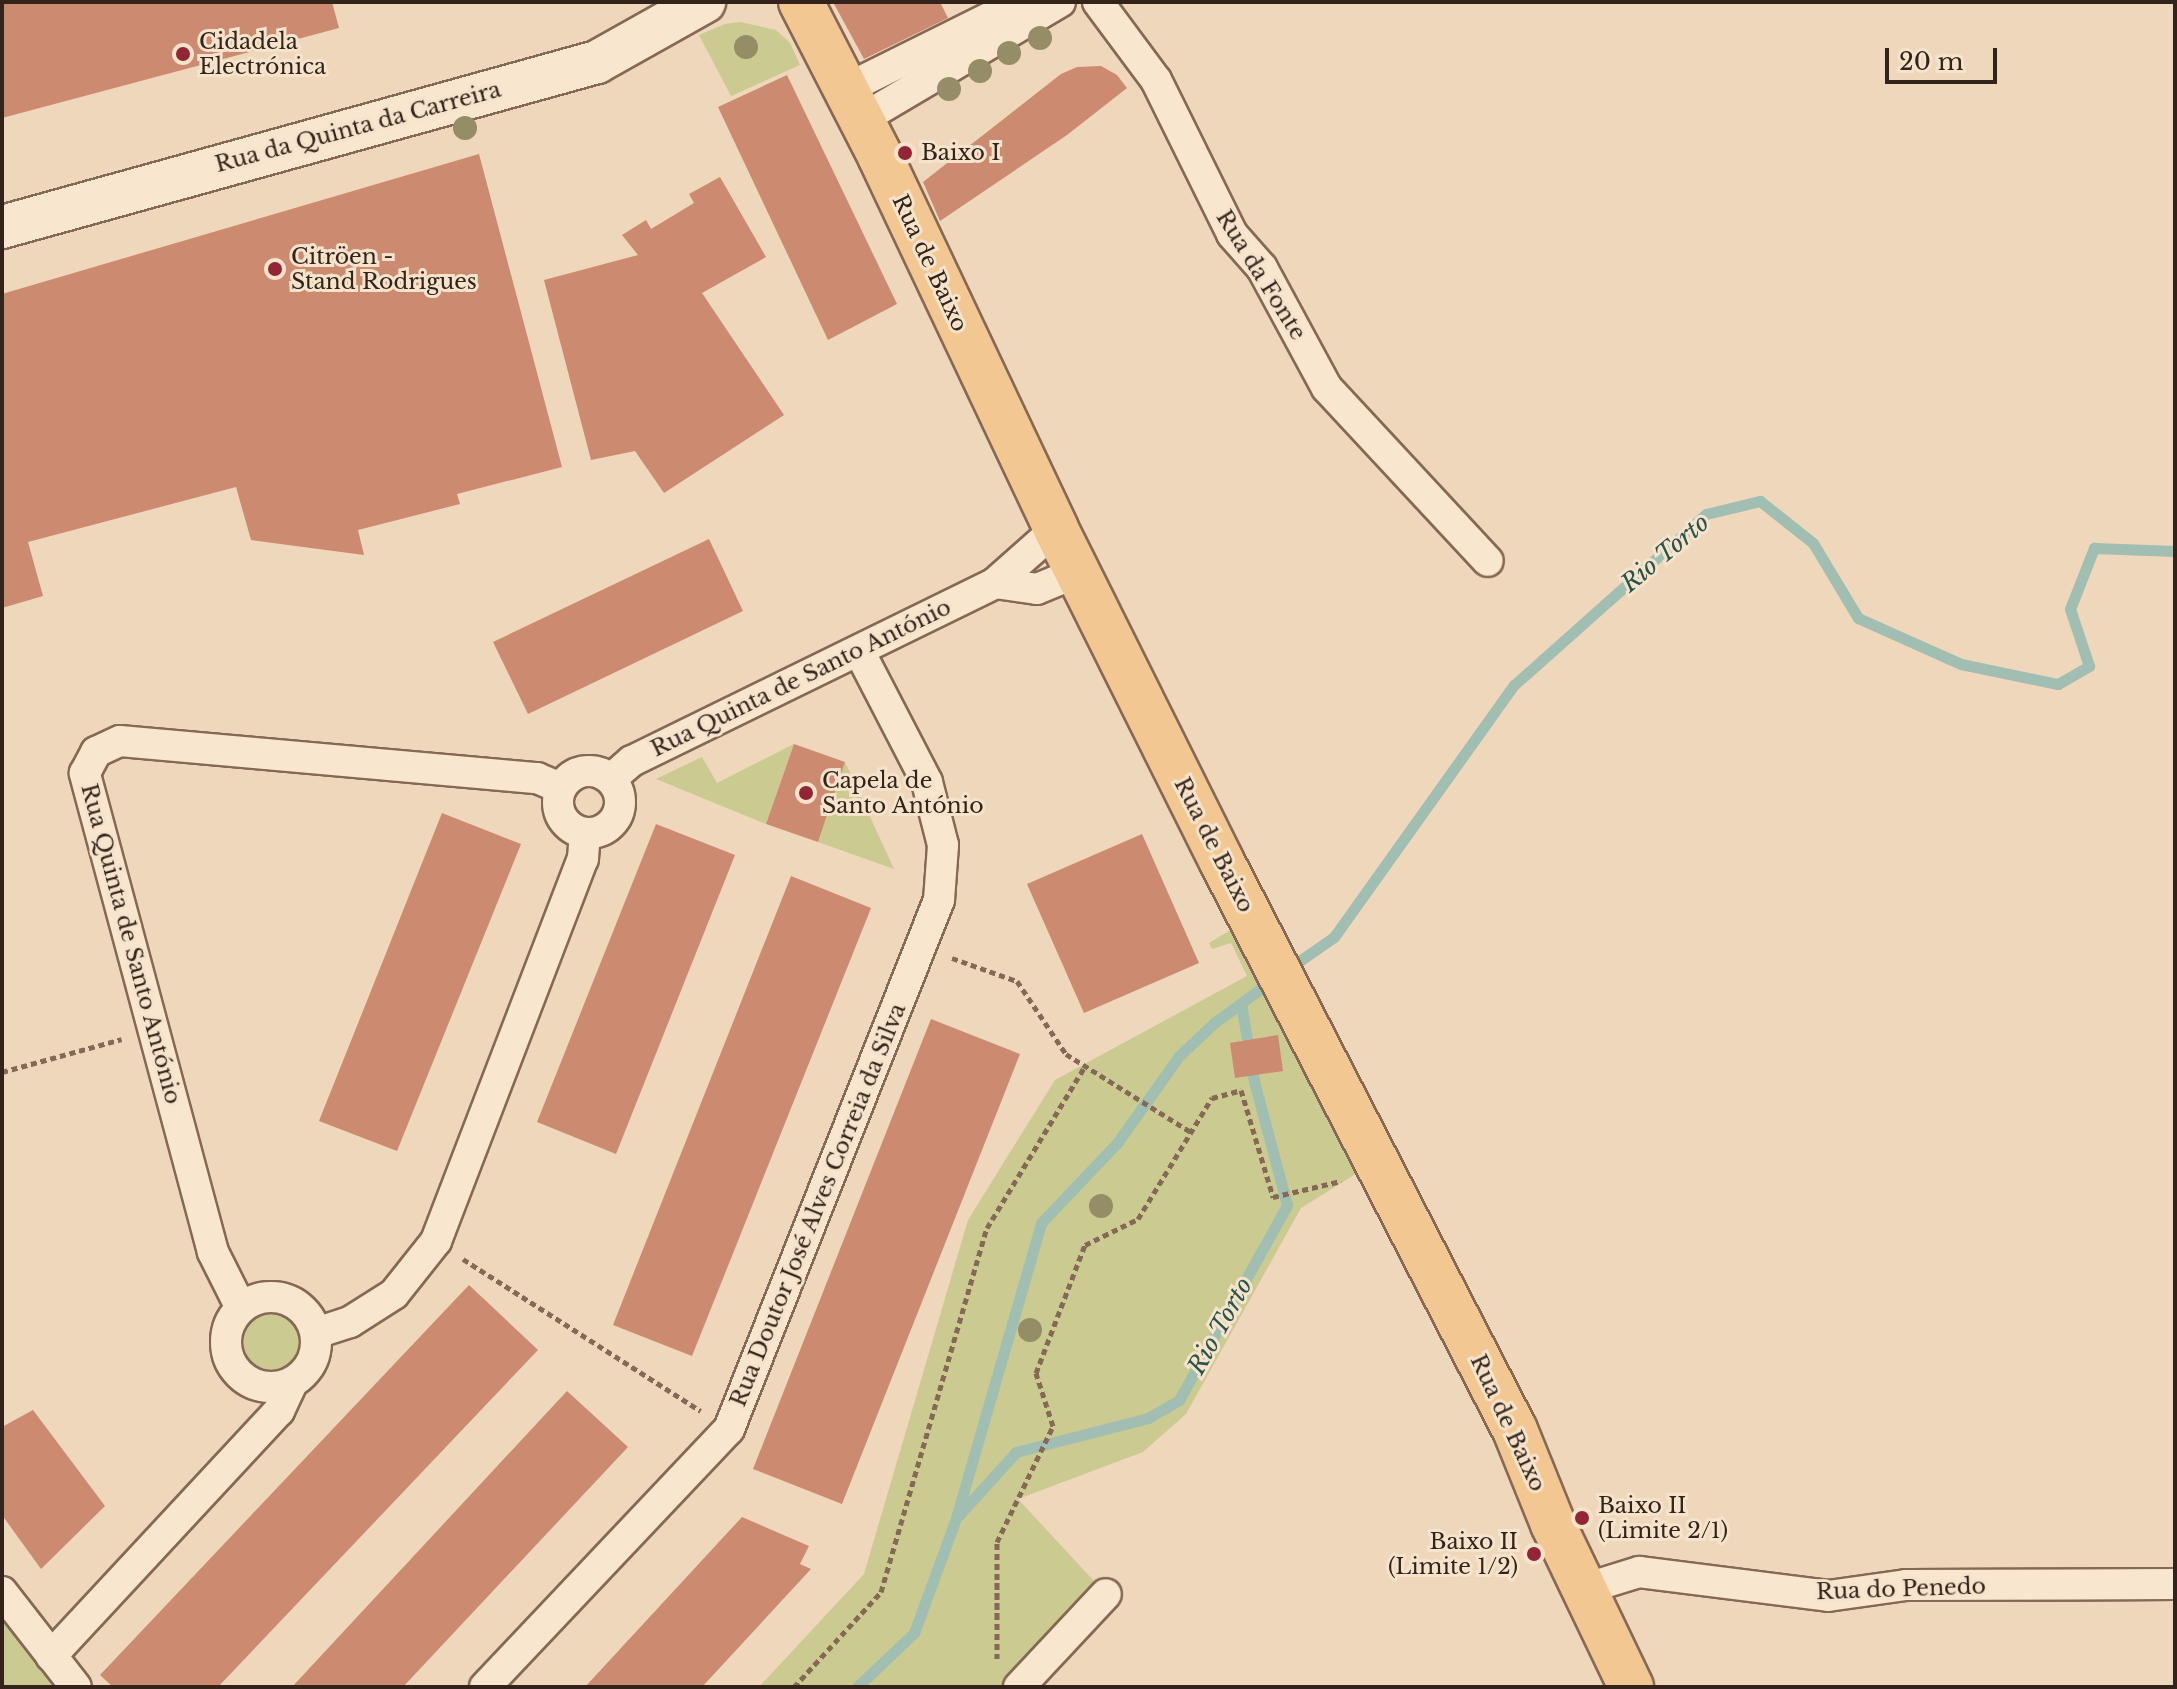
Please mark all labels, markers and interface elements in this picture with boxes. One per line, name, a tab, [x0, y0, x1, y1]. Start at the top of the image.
place label: Cidadela Electrónica	[199, 28, 326, 80]
scale bar	[1889, 32, 2001, 82]
marker: Cidadela Electrónica	[174, 45, 192, 63]
text: 20 m	[1899, 47, 1964, 76]
street label: Rua da Quinta da Carreira	[212, 76, 504, 178]
place label: Baixo I	[921, 140, 1000, 166]
marker: Baixo I	[896, 144, 914, 162]
street label: Rua de Baixo	[887, 190, 973, 336]
street label: Rua da Fonte	[1211, 205, 1311, 345]
place label: Citröen - Stand Rodrigues	[291, 243, 477, 294]
marker: Citröen - Stand Rodrigues	[266, 260, 284, 278]
water label: Rio Torto	[1615, 508, 1715, 598]
street label: Rua Quinta de Santo António	[646, 593, 956, 763]
place label: Capela de Santo António	[822, 767, 984, 818]
street label: Rua de Baixo	[1169, 773, 1259, 917]
street label: Rua Quinta de Santo António	[75, 780, 187, 1108]
marker: Capela de Santo António	[797, 784, 815, 802]
street label: Rua Doutor José Alves Correia da Silva	[724, 999, 912, 1411]
water label: Rio Torto	[1182, 1272, 1258, 1380]
street label: Rua de Baixo	[1465, 1350, 1551, 1496]
place label: Baixo II (Limite 2/1)	[1598, 1492, 1728, 1544]
marker: Baixo II (Limite 2/1)	[1573, 1509, 1591, 1527]
place label: Baixo II (Limite 1/2)	[1388, 1528, 1518, 1580]
marker: Baixo II (Limite 1/2)	[1525, 1545, 1543, 1563]
street label: Rua do Penedo	[1815, 1573, 1987, 1605]

